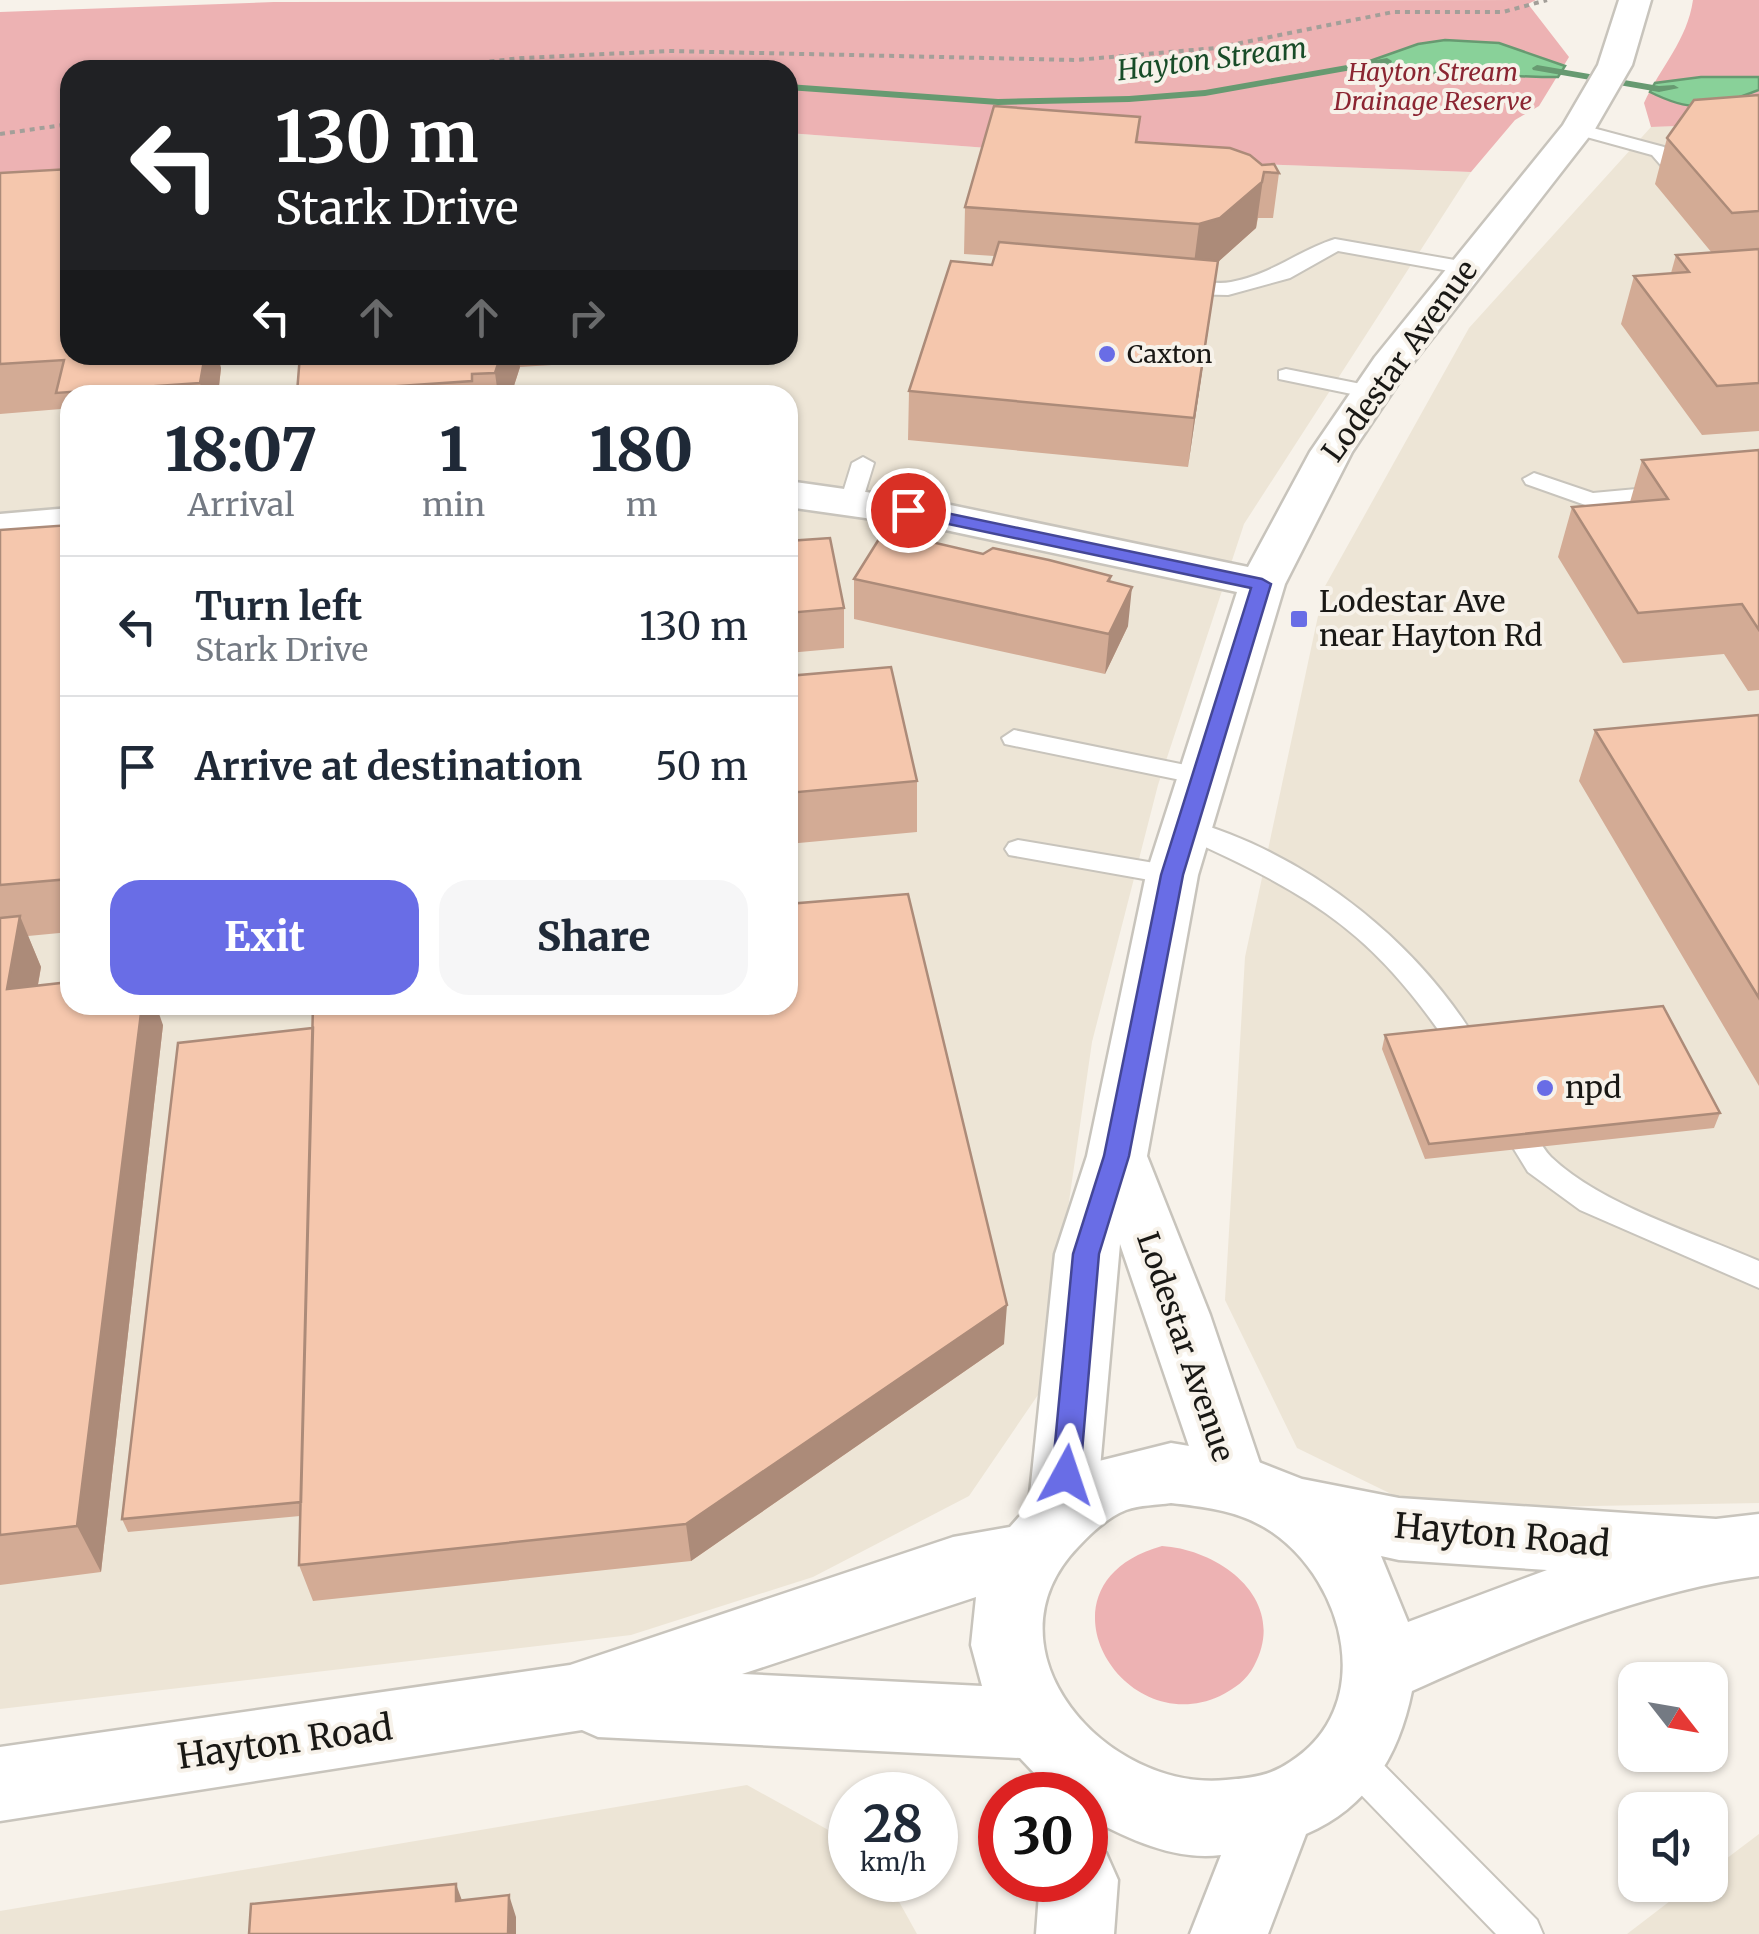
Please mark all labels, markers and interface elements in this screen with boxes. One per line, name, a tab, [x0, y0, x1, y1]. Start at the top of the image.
water label: Hayton Stream	[1114, 30, 1309, 89]
park label: Hayton Stream Drainage Reserve	[1333, 56, 1532, 117]
text: 130 m	[275, 93, 479, 181]
icon: left	[110, 100, 240, 230]
text: Stark Drive	[275, 180, 518, 236]
street label: Lodestar Avenue	[1313, 252, 1485, 469]
icon: left	[244, 290, 299, 345]
icon: ahead	[349, 290, 404, 345]
icon: ahead	[454, 290, 509, 345]
icon: right	[559, 290, 614, 345]
place label: Caxton	[1127, 338, 1212, 370]
marker: Caxton	[1096, 343, 1118, 365]
text: 18:07	[165, 412, 317, 487]
text: 1	[440, 412, 468, 487]
text: 180	[590, 412, 693, 487]
pin	[866, 468, 951, 553]
icon: arrive	[881, 483, 936, 538]
text: Arrival	[188, 485, 294, 525]
text: min	[422, 485, 485, 525]
text: m	[626, 485, 657, 525]
place label: Lodestar Ave near Hayton Rd	[1319, 582, 1543, 654]
text: Turn left	[195, 583, 362, 630]
icon: left	[110, 599, 165, 654]
text: 130 m	[639, 603, 748, 650]
marker: Lodestar Ave near Hayton Rd	[1288, 608, 1310, 630]
text: Stark Drive	[195, 630, 368, 670]
icon: arrive	[110, 739, 165, 794]
text: Arrive at destination	[195, 743, 582, 790]
text: 50 m	[655, 743, 748, 790]
button: Exit	[110, 880, 419, 995]
button: Share	[439, 880, 748, 995]
place label: npd	[1565, 1068, 1622, 1106]
marker: npd	[1534, 1077, 1556, 1099]
street label: Lodestar Avenue	[1129, 1227, 1243, 1466]
position arrow	[1014, 1423, 1118, 1527]
street label: Hayton Road	[1392, 1504, 1612, 1566]
north arrow	[1618, 1662, 1728, 1772]
map controls	[1618, 1662, 1728, 1902]
street label: Hayton Road	[175, 1705, 395, 1779]
speed limit sign: 30	[978, 1772, 1108, 1902]
button: sound	[1618, 1792, 1728, 1902]
text: 28	[863, 1793, 923, 1856]
text: km/h	[860, 1846, 926, 1878]

